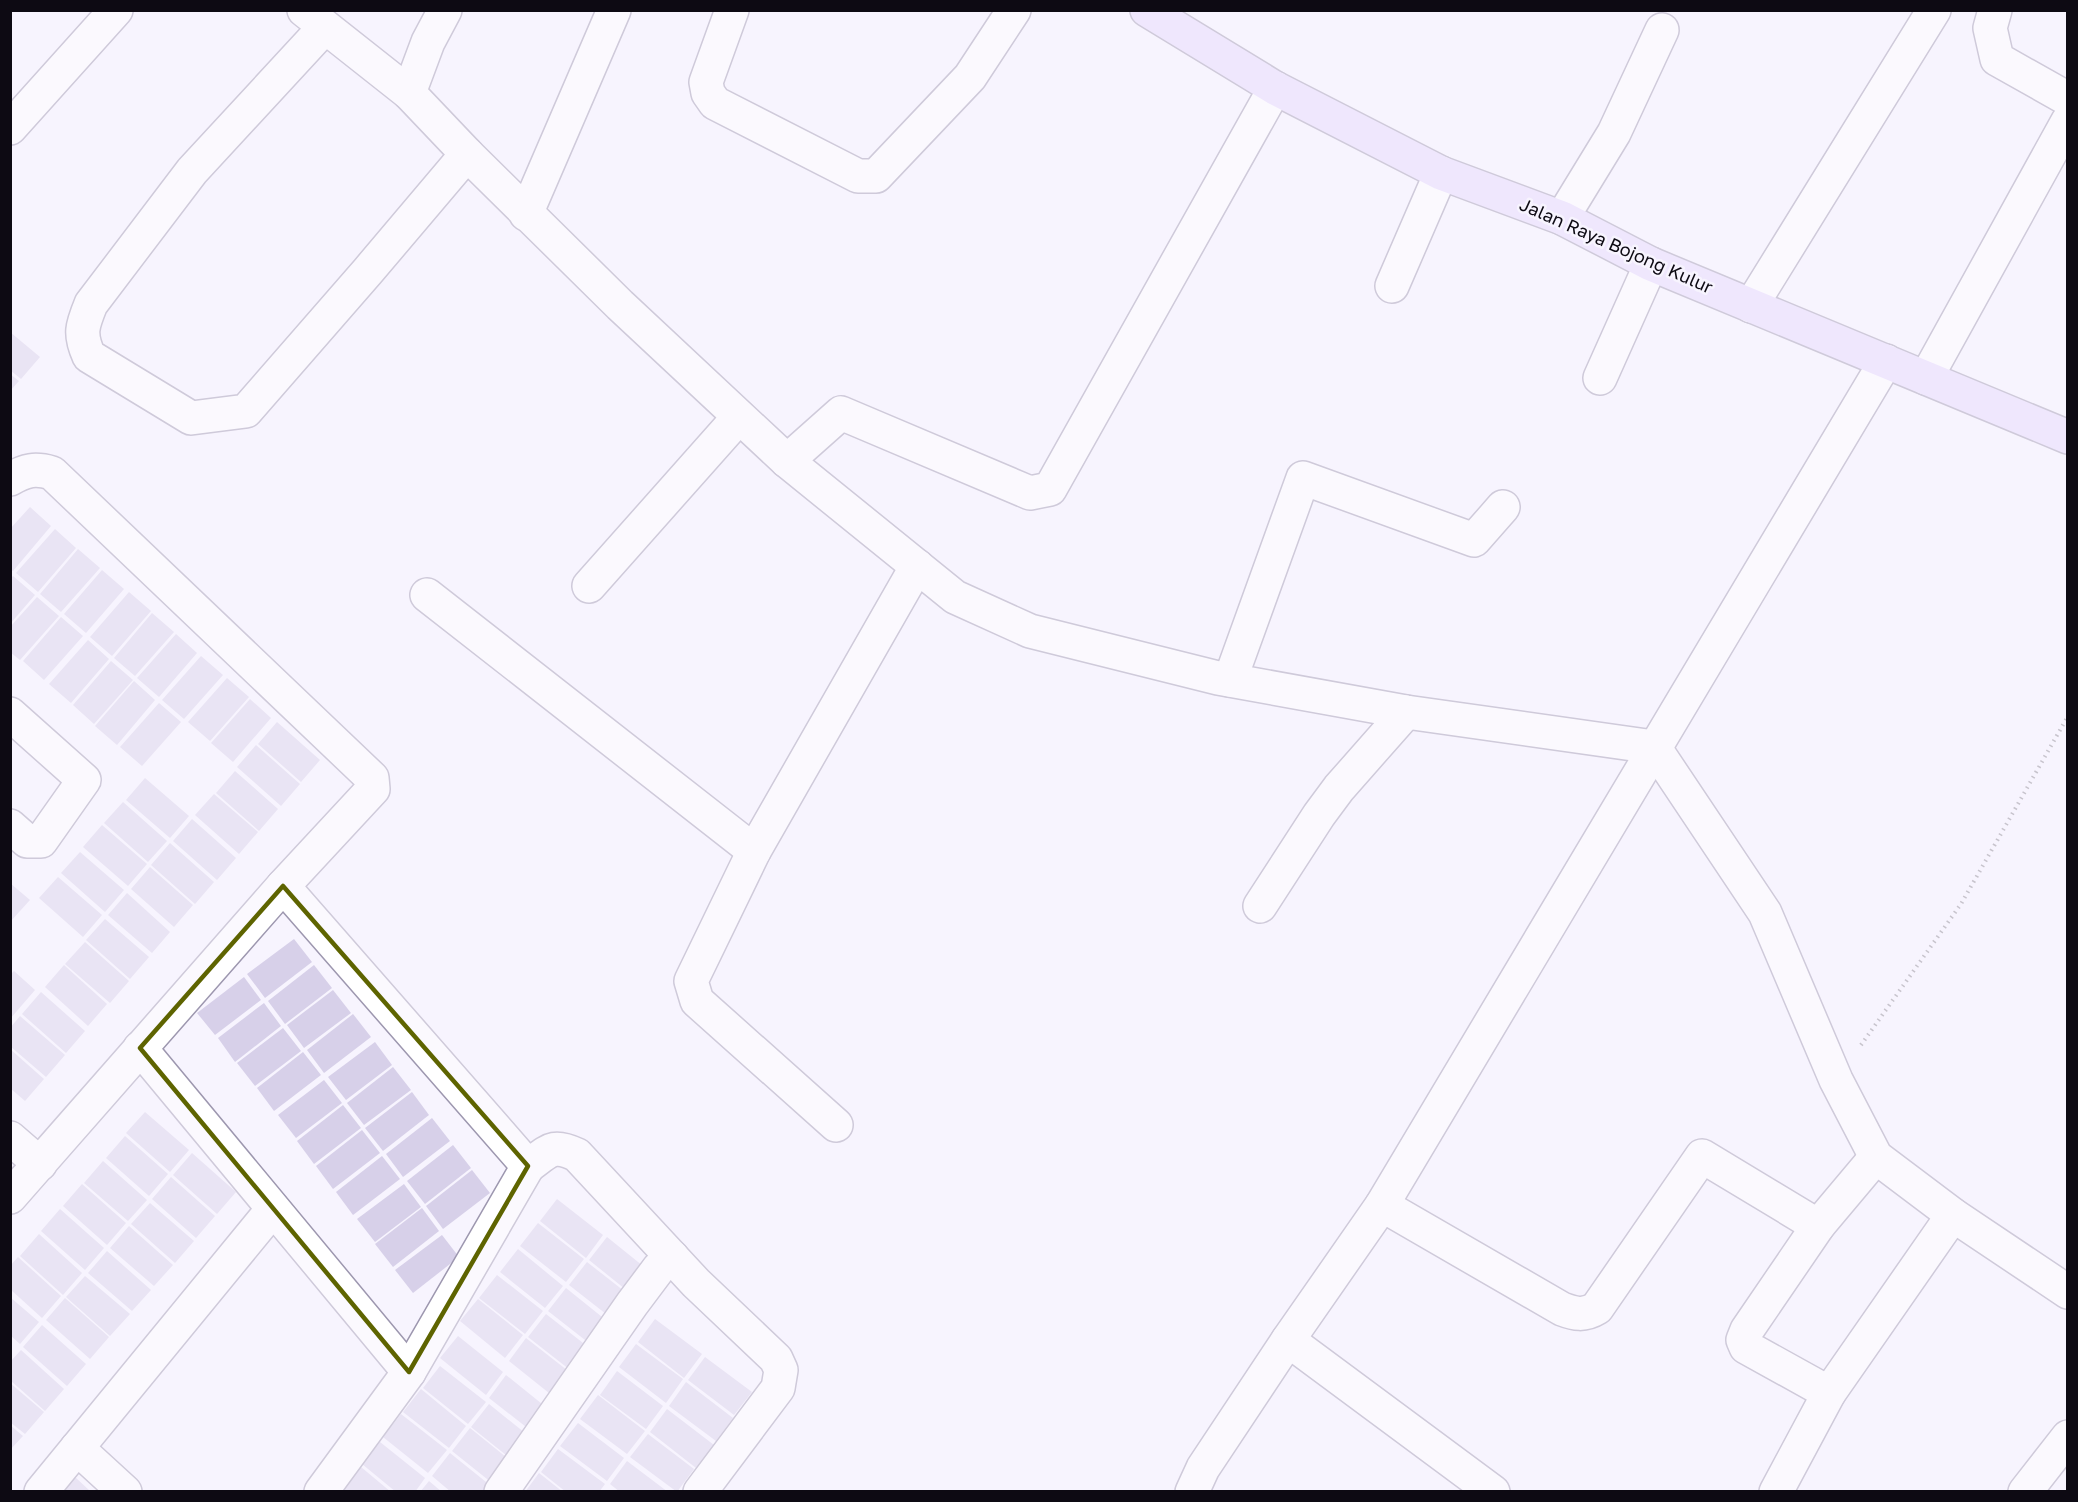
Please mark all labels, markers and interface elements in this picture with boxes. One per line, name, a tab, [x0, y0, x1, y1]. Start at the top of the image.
street label: Jalan Raya Bojong Kulur	[1516, 192, 1717, 298]

